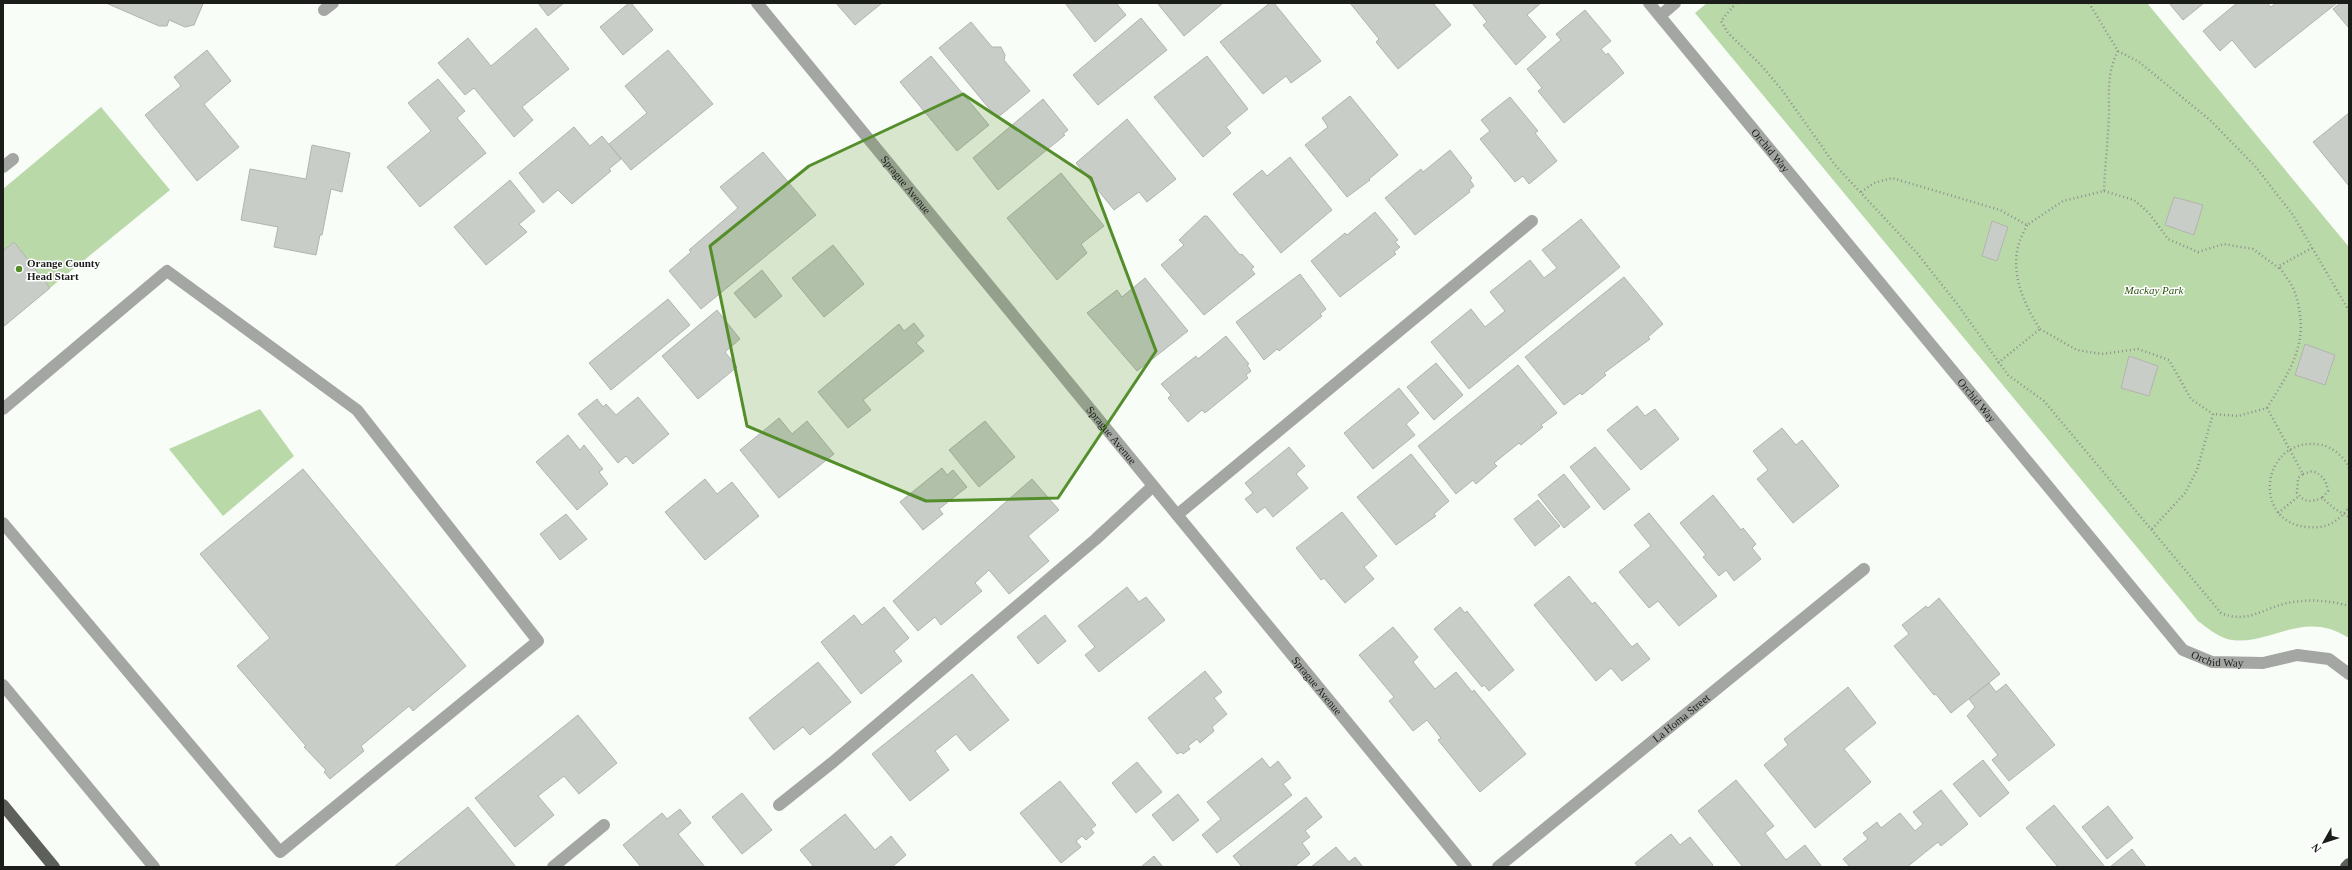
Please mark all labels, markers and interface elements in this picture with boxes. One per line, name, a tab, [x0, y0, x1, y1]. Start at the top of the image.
street label: Orchid Way	[1749, 126, 1792, 175]
street label: Sprague Avenue	[879, 153, 934, 216]
place label: Orange County Head Start	[27, 257, 101, 282]
marker: Orange County Head Start	[14, 264, 24, 274]
park label: Mackay Park	[2124, 284, 2185, 296]
street label: Orchid Way	[1955, 376, 1999, 425]
street label: Sprague Avenue	[1084, 404, 1139, 467]
street label: Orchid Way	[2190, 648, 2244, 669]
street label: Sprague Avenue	[1290, 654, 1345, 717]
street label: La Homa Street	[1650, 691, 1712, 745]
north arrow	[2304, 822, 2344, 862]
text: N	[2309, 841, 2323, 855]

